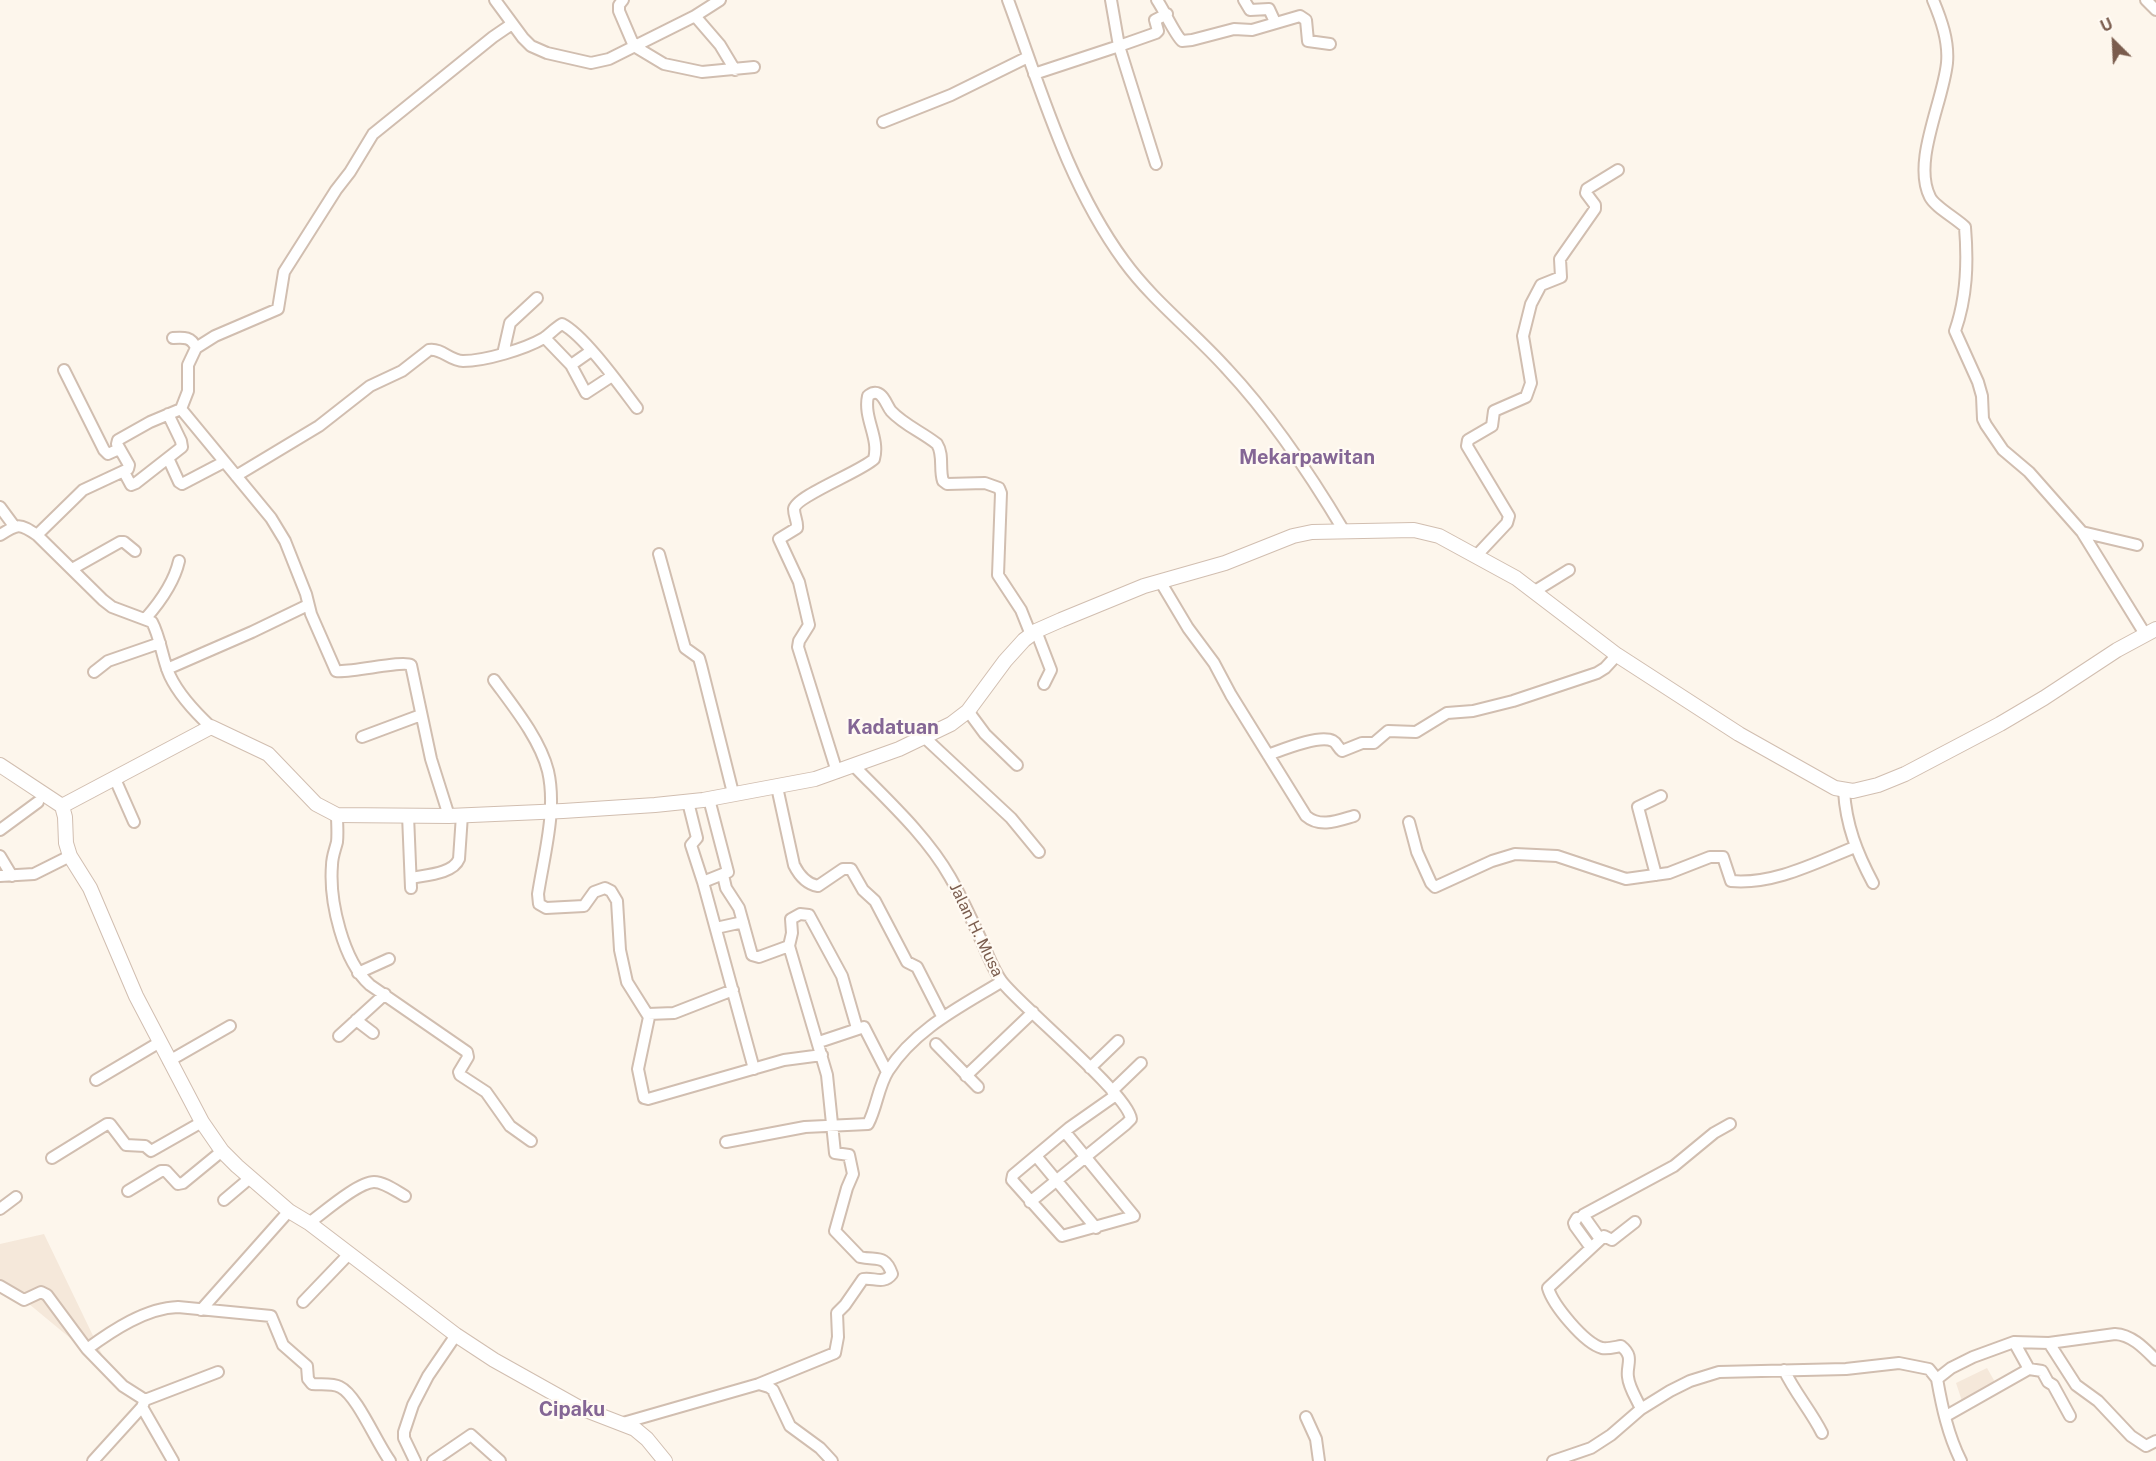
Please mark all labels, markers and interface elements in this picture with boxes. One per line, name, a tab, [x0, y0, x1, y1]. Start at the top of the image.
north arrow	[2084, 12, 2144, 72]
text: U	[2097, 14, 2116, 36]
district label: Mekarpawitan	[1239, 446, 1375, 470]
district label: Kadatuan	[847, 716, 939, 740]
street label: Jalan H. Musa	[945, 880, 1007, 980]
district label: Cipaku	[539, 1398, 605, 1422]

